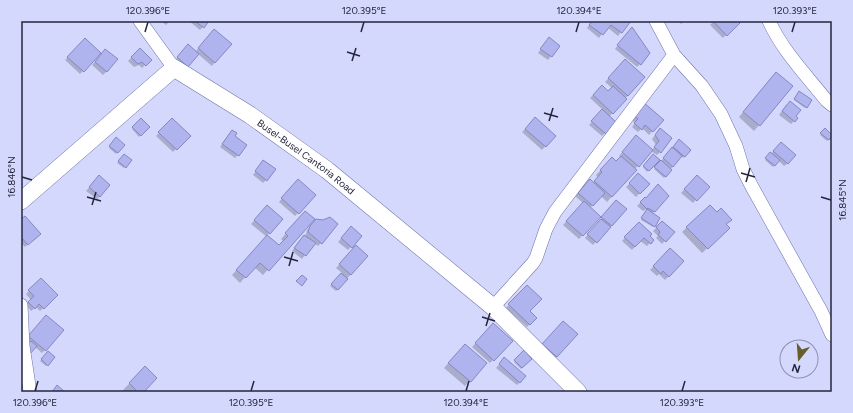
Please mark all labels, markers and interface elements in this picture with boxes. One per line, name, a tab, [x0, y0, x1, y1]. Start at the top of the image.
text: 120.396°E	[126, 4, 170, 17]
text: 120.395°E	[342, 4, 386, 17]
text: 120.394°E	[556, 4, 602, 17]
text: 120.393°E	[773, 4, 817, 17]
street label: Busel-Busel Cantoria Road	[255, 116, 358, 197]
text: 16.846°N	[5, 156, 18, 198]
text: 16.845°N	[836, 179, 849, 221]
north arrow	[779, 339, 819, 379]
text: N	[790, 361, 802, 376]
text: 120.396°E	[13, 396, 57, 409]
text: 120.395°E	[229, 396, 273, 409]
text: 120.394°E	[443, 396, 489, 409]
text: 120.393°E	[660, 396, 704, 409]

